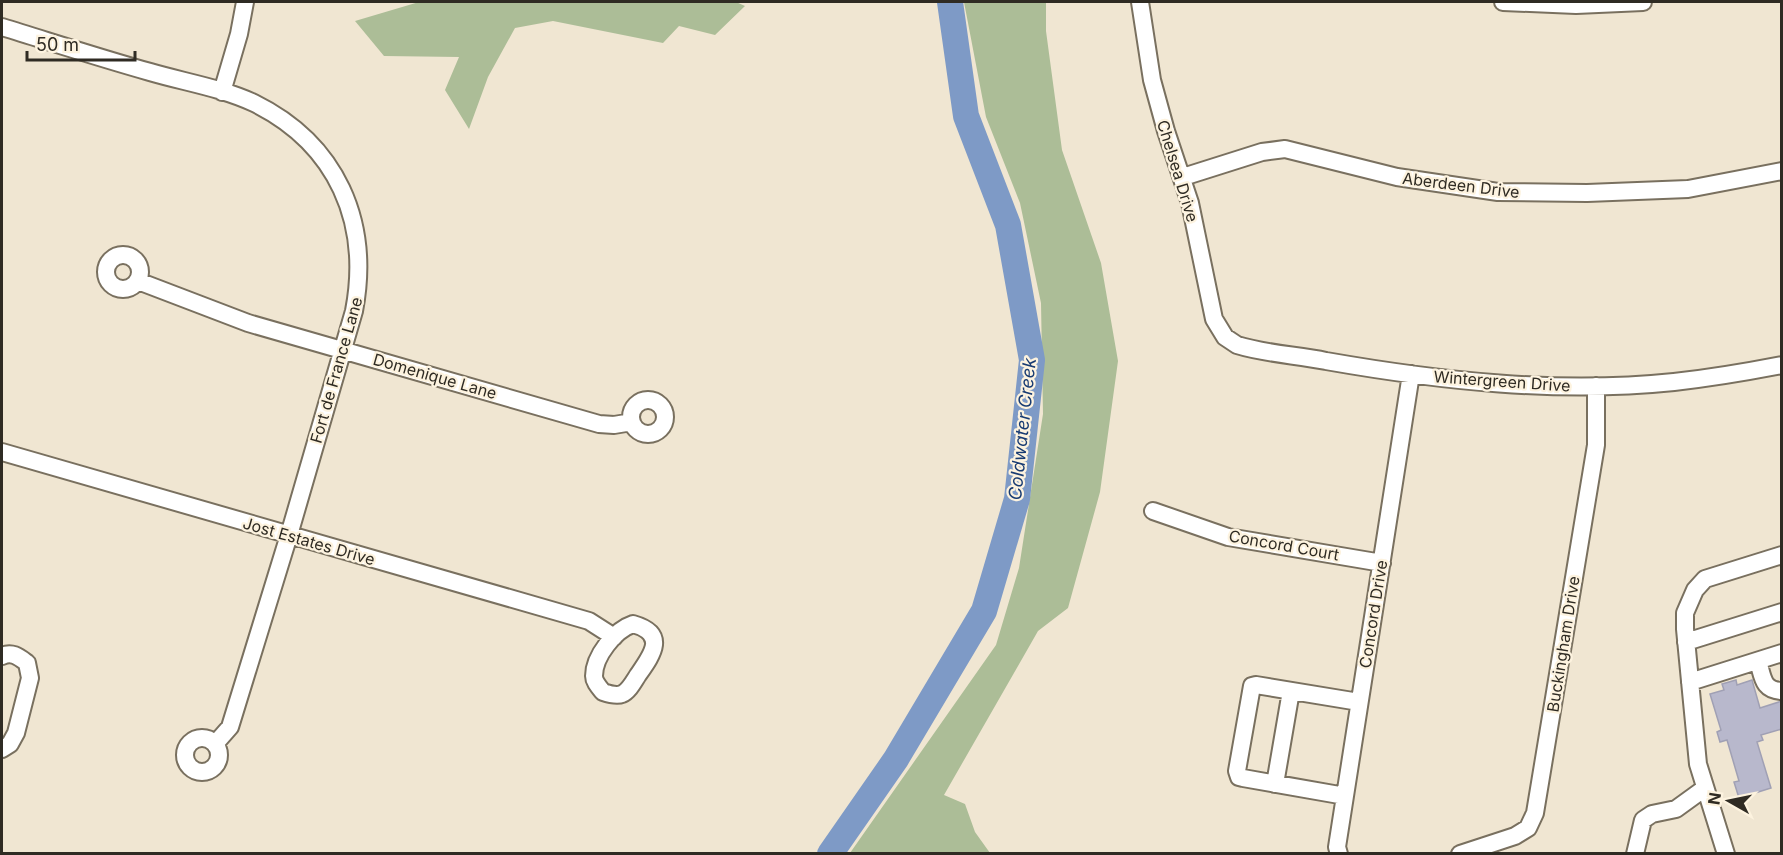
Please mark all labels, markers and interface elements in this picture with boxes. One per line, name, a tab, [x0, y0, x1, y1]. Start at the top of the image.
scale bar	[27, 24, 135, 62]
text: 50 m	[36, 34, 79, 55]
street label: Chelsea Drive	[1153, 118, 1203, 224]
street label: Aberdeen Drive	[1401, 168, 1521, 202]
street label: Fort de France Lane	[306, 295, 366, 445]
street label: Domenique Lane	[371, 349, 499, 403]
water label: Coldwater Creek	[1004, 356, 1040, 501]
street label: Wintergreen Drive	[1433, 366, 1571, 396]
street label: Jost Estates Drive	[241, 513, 377, 569]
street label: Concord Court	[1227, 525, 1341, 565]
street label: Concord Drive	[1355, 558, 1391, 670]
street label: Buckingham Drive	[1542, 574, 1584, 714]
north arrow	[1699, 771, 1759, 831]
text: N	[1703, 791, 1725, 806]

